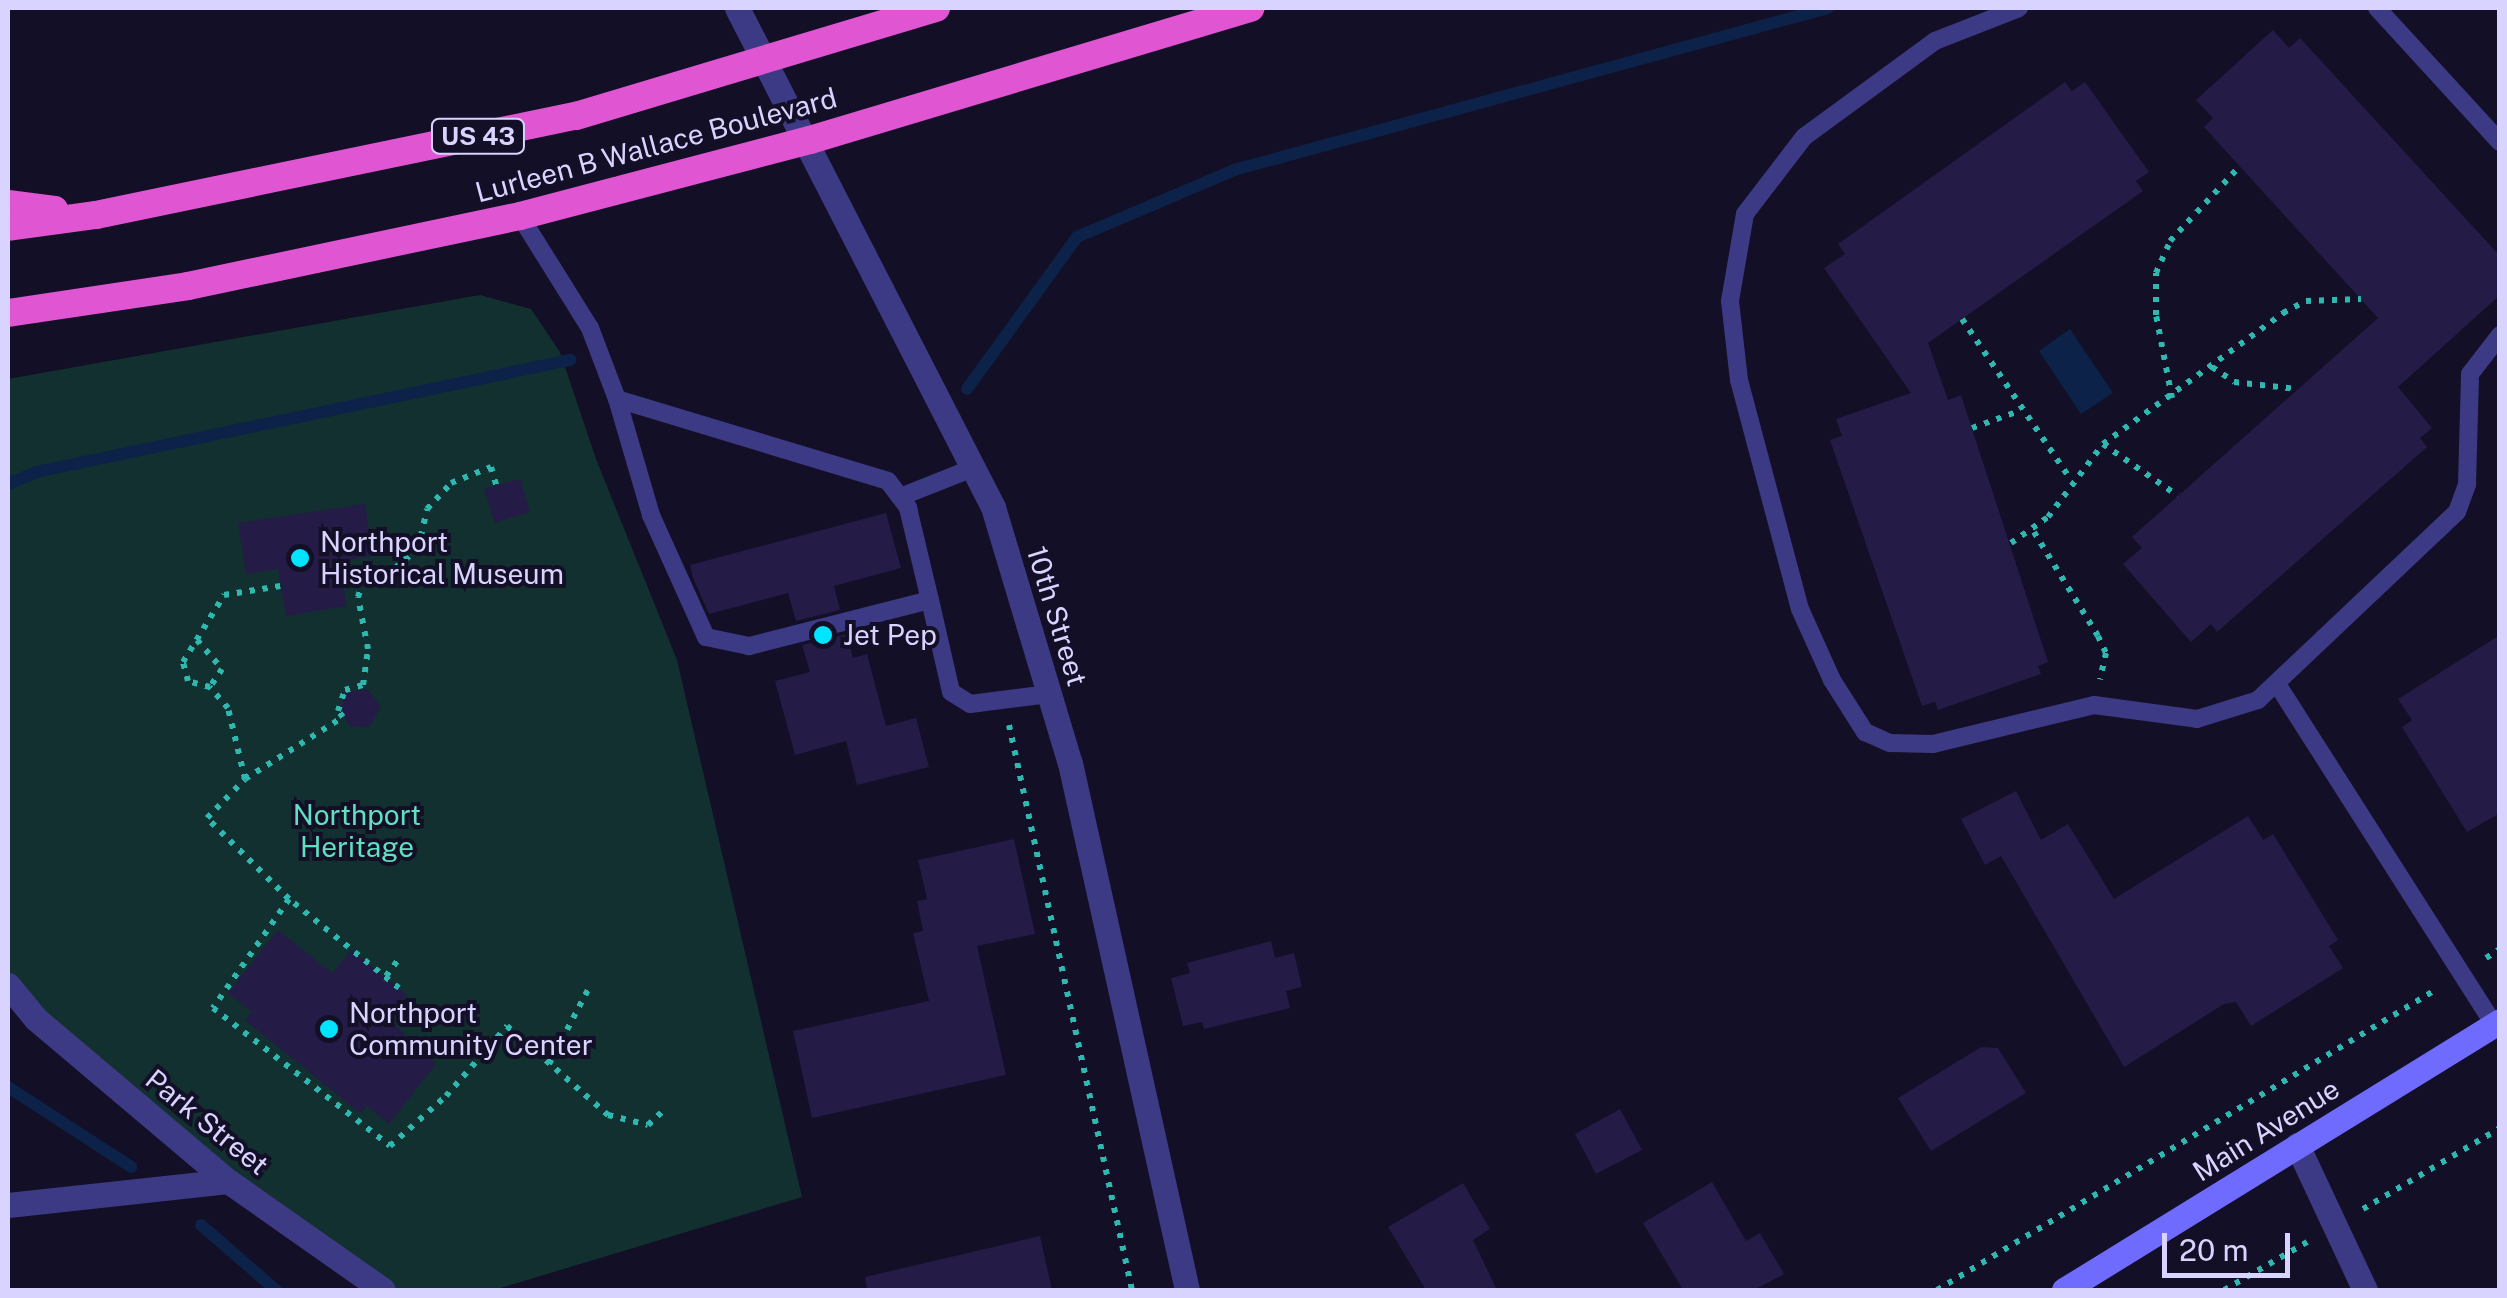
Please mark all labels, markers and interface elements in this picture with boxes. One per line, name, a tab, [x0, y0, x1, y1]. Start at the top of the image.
street label: Lurleen B Wallace Boulevard	[471, 80, 841, 210]
road number: US 43	[430, 116, 526, 156]
place label: Northport Historical Museum	[320, 525, 564, 591]
street label: 10th Street	[1020, 542, 1094, 690]
marker: Northport Historical Museum	[289, 547, 311, 569]
place label: Jet Pep	[843, 618, 937, 652]
marker: Jet Pep	[812, 624, 834, 646]
park label: Northport Heritage	[293, 798, 421, 864]
place label: Northport Community Center	[349, 996, 593, 1062]
marker: Northport Community Center	[318, 1018, 340, 1040]
street label: Park Street	[139, 1062, 275, 1182]
street label: Main Avenue	[2187, 1072, 2345, 1188]
scale bar	[2167, 1213, 2294, 1275]
text: 20 m	[2179, 1232, 2248, 1268]

